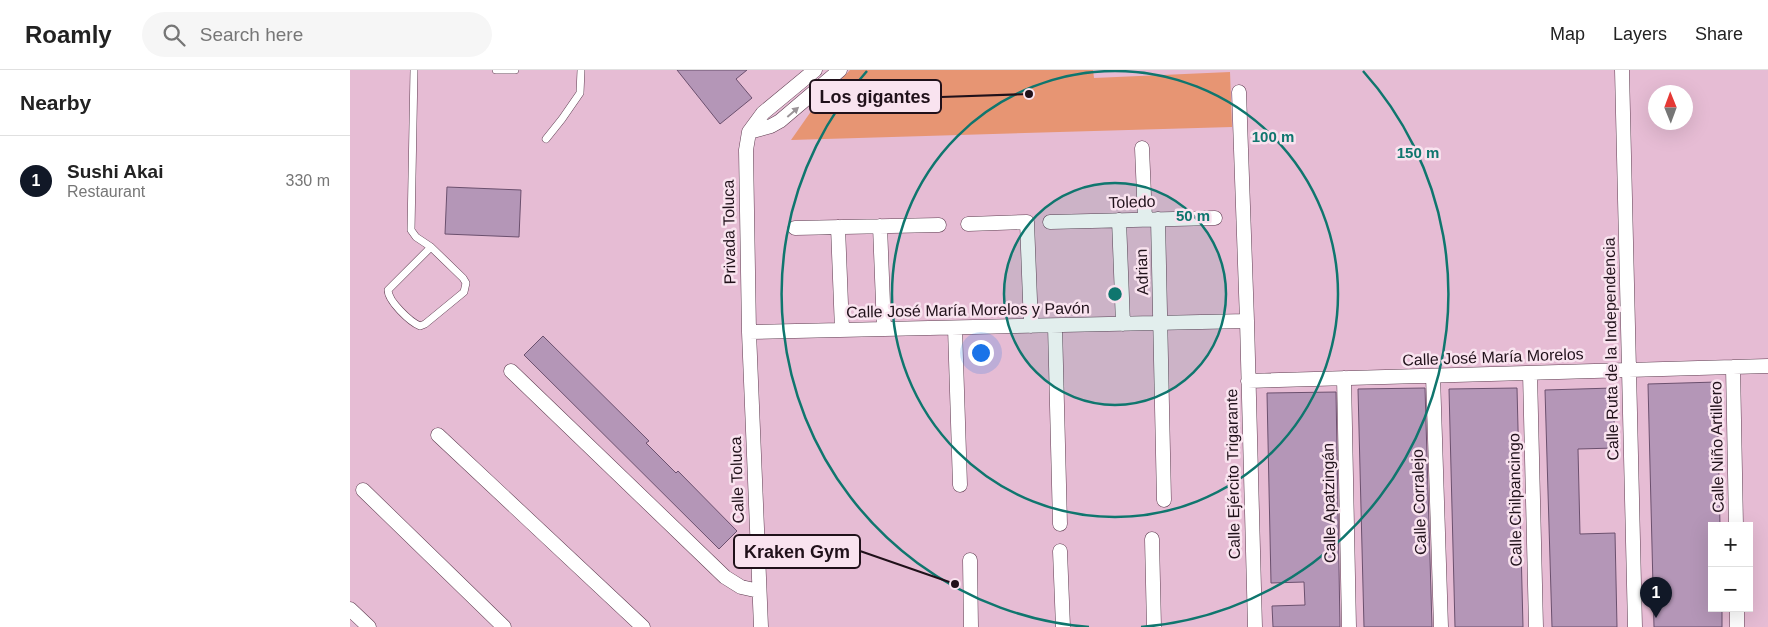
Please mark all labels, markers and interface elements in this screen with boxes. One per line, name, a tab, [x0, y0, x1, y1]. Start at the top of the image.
search box	[142, 12, 492, 57]
text: Roamly	[25, 21, 112, 48]
icon: search	[160, 21, 188, 49]
text: Search here	[200, 24, 303, 45]
text: Map	[1550, 24, 1585, 44]
text: Layers	[1613, 24, 1667, 44]
text: Share	[1695, 24, 1743, 44]
callout: Los gigantes	[810, 80, 941, 113]
north arrow	[1648, 85, 1693, 130]
text: Los gigantes	[819, 87, 931, 107]
text: Nearby	[20, 91, 91, 114]
one-way arrow	[786, 106, 799, 117]
text: 100 m	[1252, 128, 1294, 145]
text: 150 m	[1397, 144, 1439, 161]
text: Sushi Akai	[67, 161, 163, 182]
text: 1	[32, 172, 40, 189]
text: 330 m	[286, 172, 330, 189]
street label: Privada Toluca	[720, 179, 738, 284]
text: Restaurant	[67, 183, 145, 200]
street label: Toledo	[1108, 193, 1156, 211]
text: 50 m	[1176, 207, 1210, 224]
street label: Calle Ruta de la Independencia	[1601, 237, 1621, 461]
street label: Adrian	[1133, 249, 1151, 295]
centre of rings	[1106, 285, 1124, 303]
street label: Calle José María Morelos y Pavón	[846, 299, 1090, 321]
your location	[968, 340, 994, 366]
street label: Calle José María Morelos	[1402, 345, 1584, 369]
street label: Calle Niño Artillero	[1707, 381, 1727, 513]
street label: Calle Ejército Trigarante	[1223, 388, 1243, 560]
street label: Calle Chilpancingo	[1505, 433, 1525, 567]
street label: Calle Toluca	[727, 436, 747, 524]
street label: Calle Apatzingán	[1319, 443, 1339, 563]
street label: Calle Corralejo	[1409, 449, 1429, 555]
map controls	[1708, 522, 1753, 612]
button: +	[1708, 522, 1753, 567]
callout: Kraken Gym	[734, 535, 860, 568]
text: Kraken Gym	[744, 542, 850, 562]
button: −	[1708, 567, 1753, 612]
pin: 1	[1640, 577, 1672, 618]

